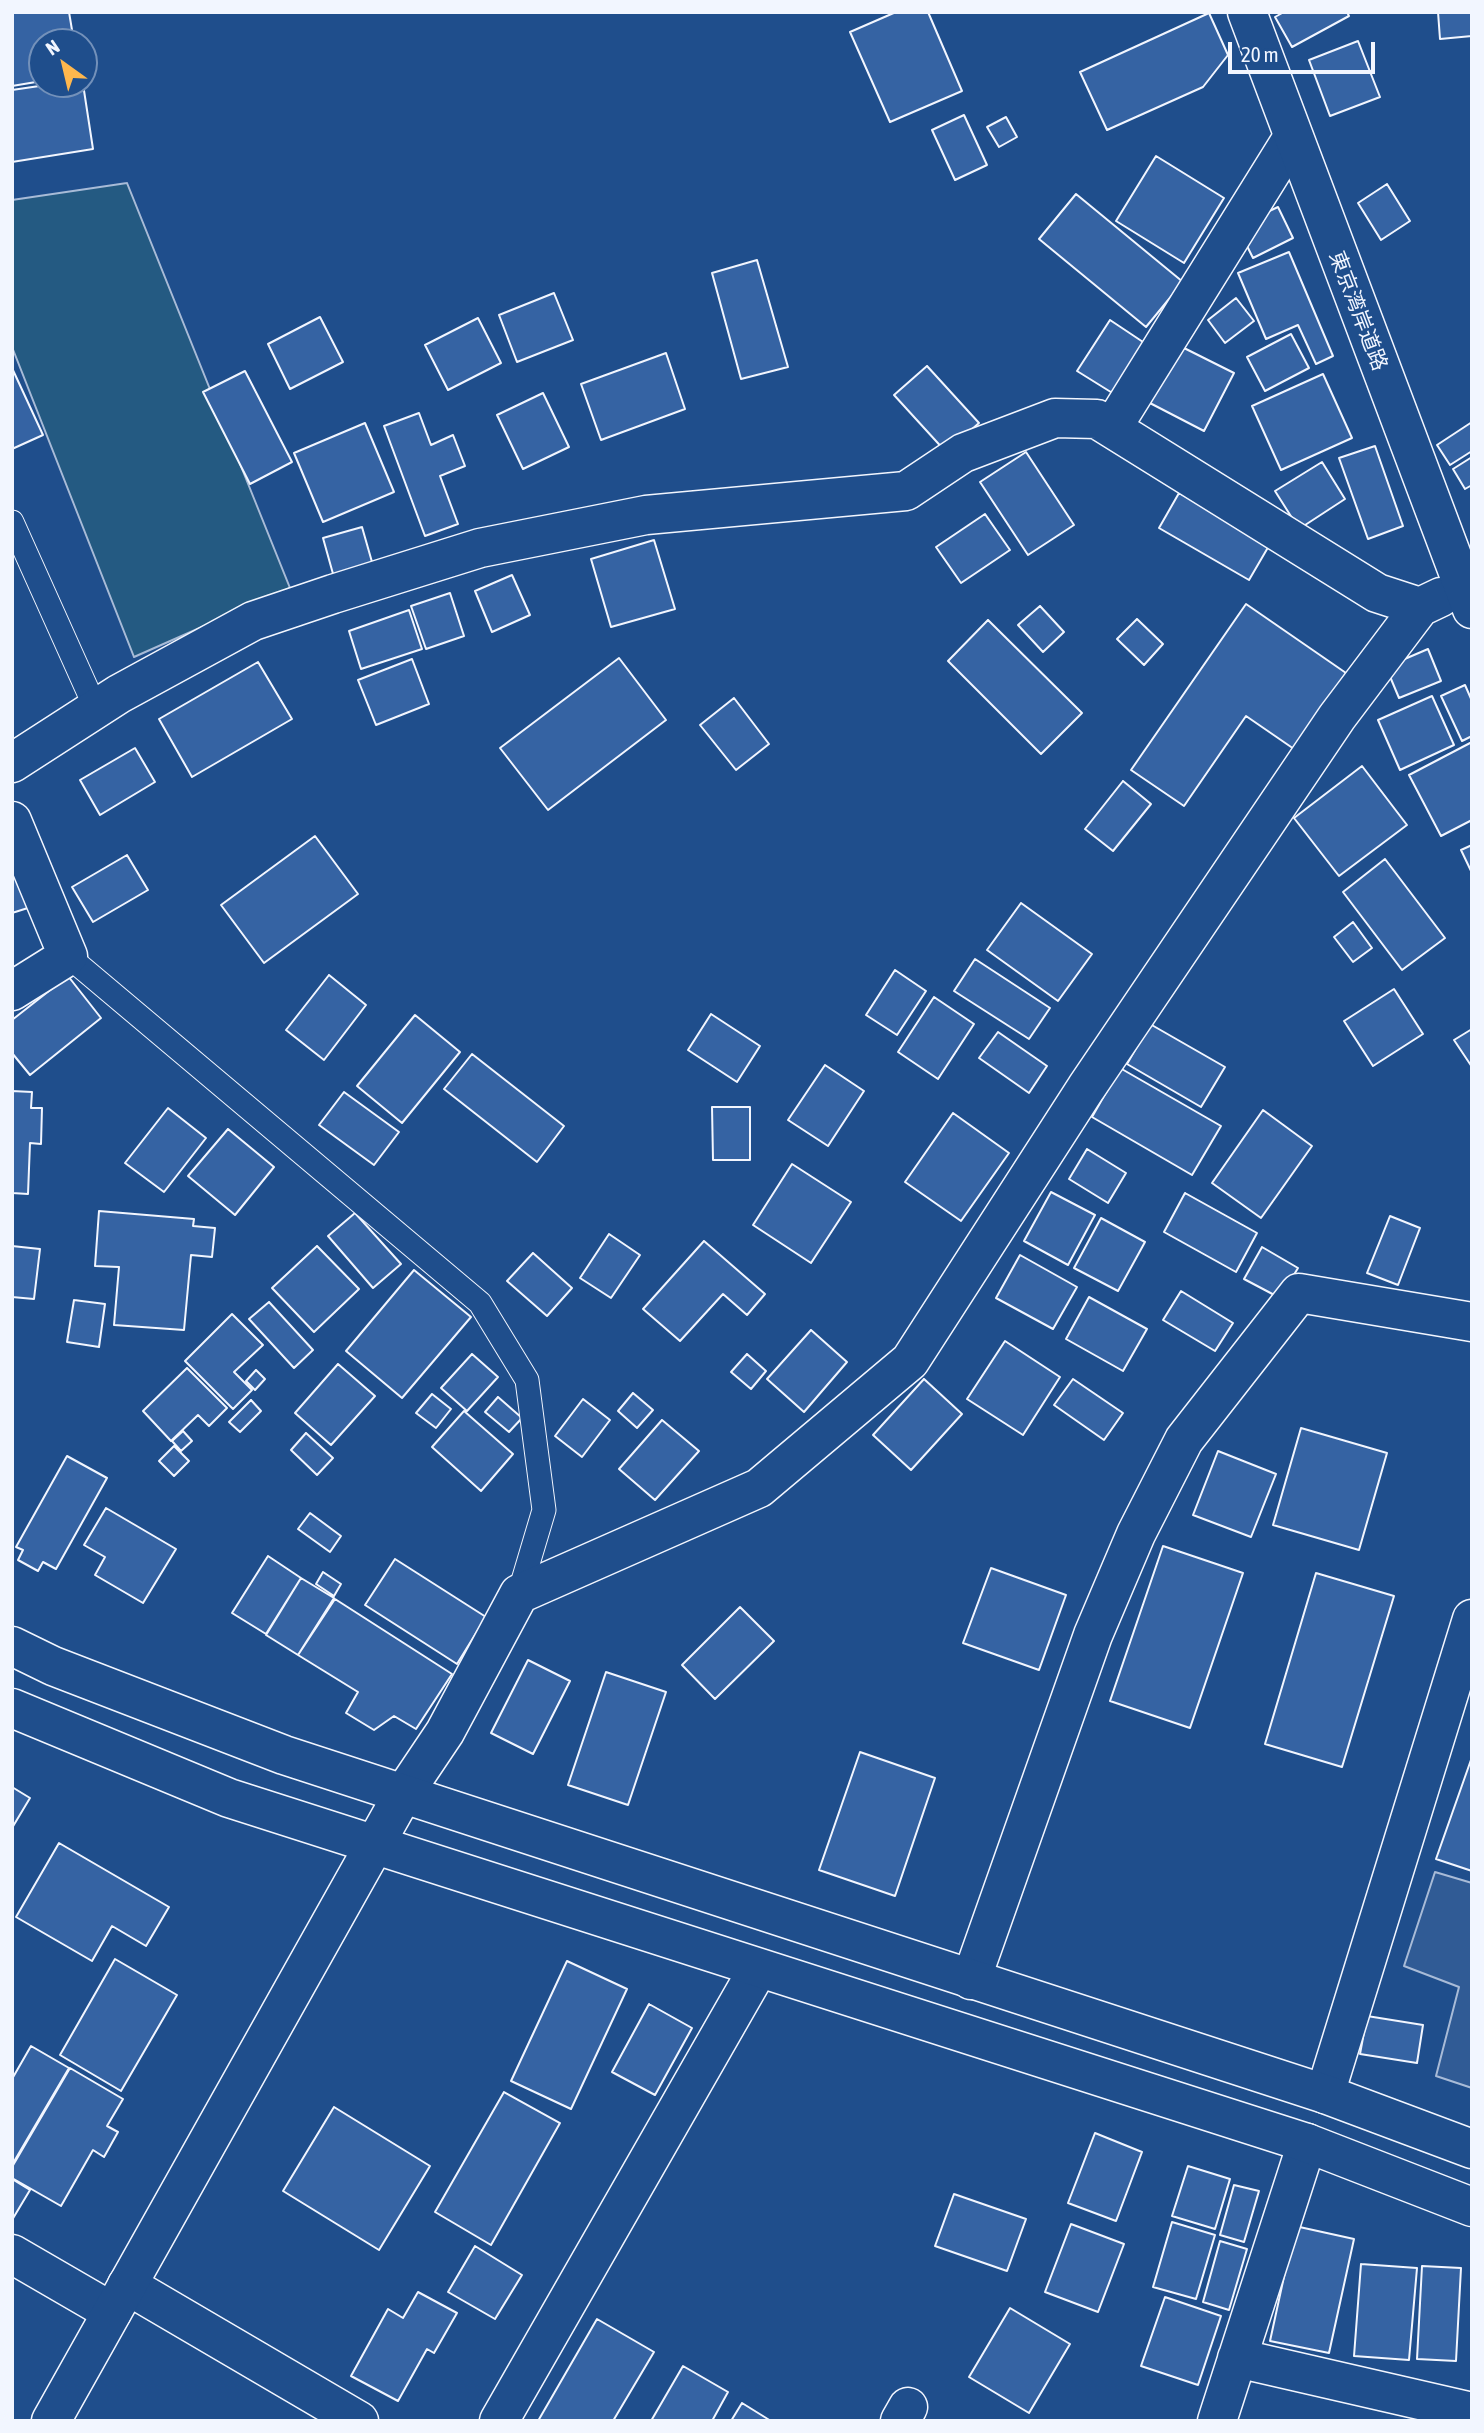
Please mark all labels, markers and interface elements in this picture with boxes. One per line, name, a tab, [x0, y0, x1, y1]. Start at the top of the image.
north arrow	[28, 28, 98, 98]
scale bar	[1232, 28, 1379, 72]
text: N	[42, 35, 63, 60]
text: 20 m	[1241, 42, 1279, 66]
street label: 東京湾岸道路	[1324, 248, 1392, 374]

